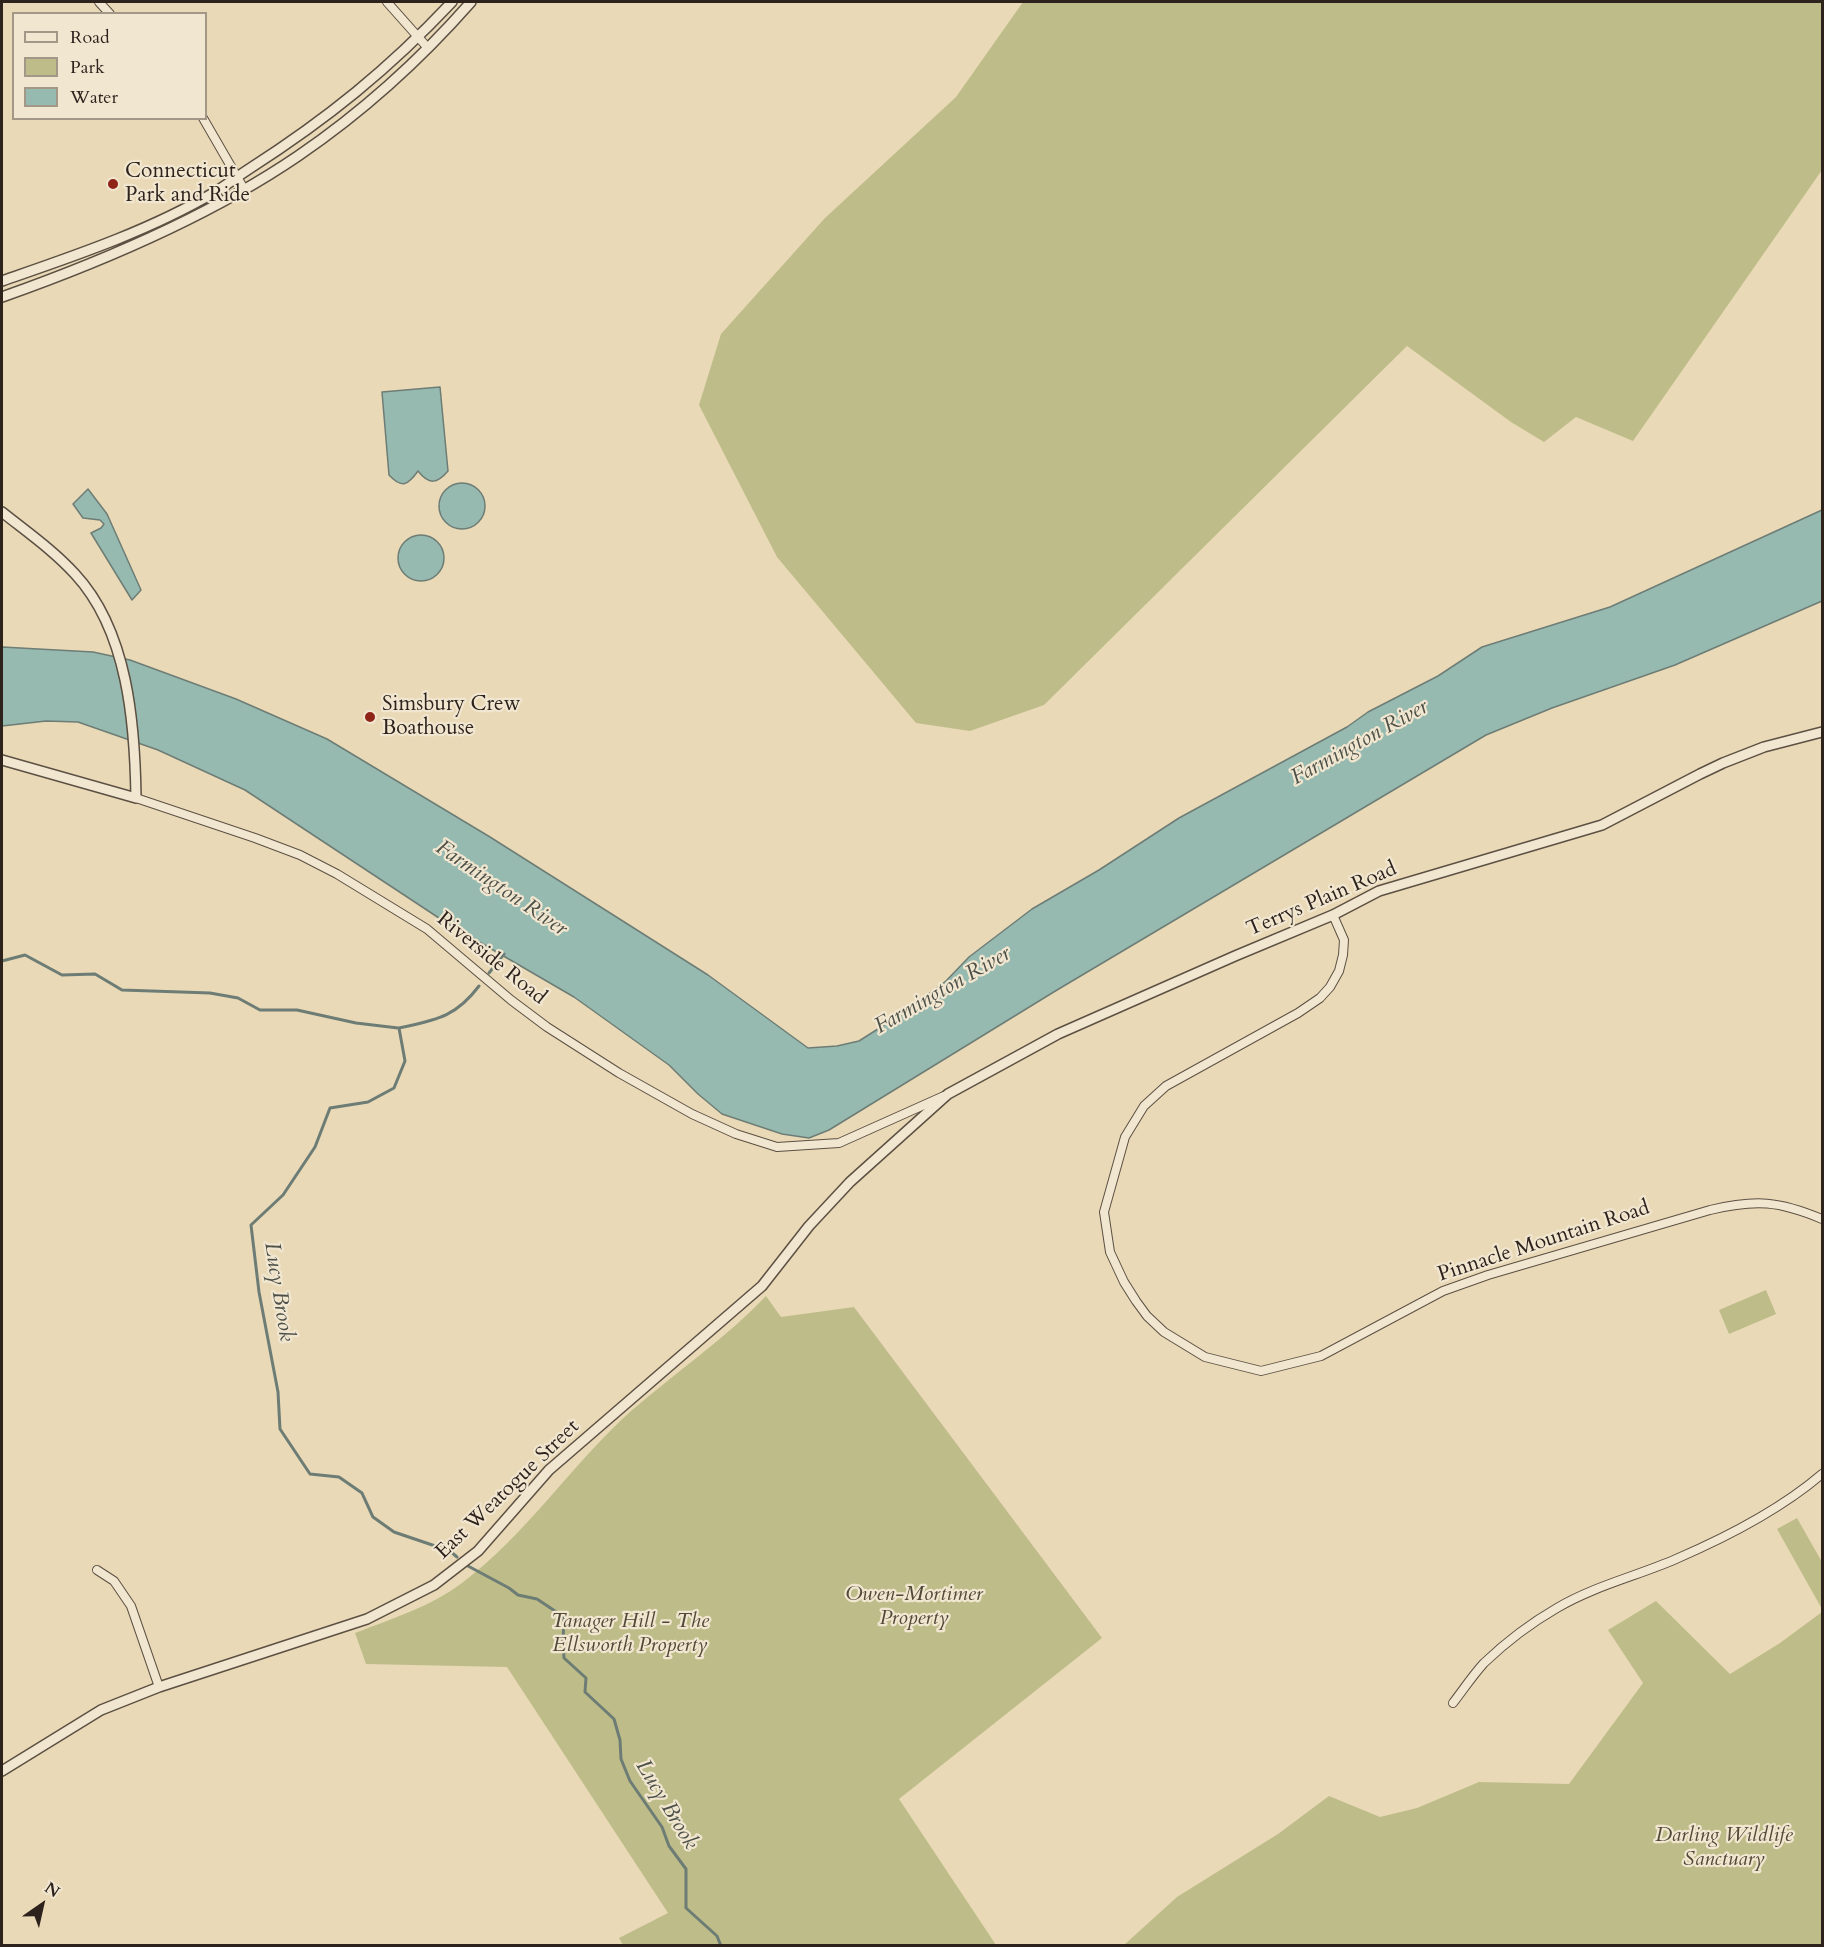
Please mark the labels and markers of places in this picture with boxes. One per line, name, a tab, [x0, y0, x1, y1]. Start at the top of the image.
place label: Connecticut Park and Ride	[125, 159, 250, 209]
marker: Connecticut Park and Ride	[106, 177, 120, 191]
place label: Simsbury Crew Boathouse	[382, 692, 520, 742]
marker: Simsbury Crew Boathouse	[363, 710, 377, 724]

